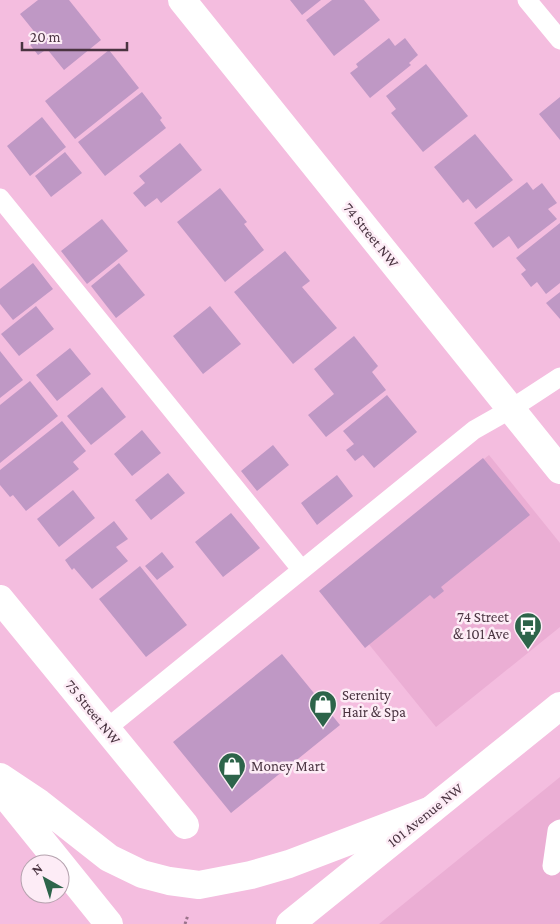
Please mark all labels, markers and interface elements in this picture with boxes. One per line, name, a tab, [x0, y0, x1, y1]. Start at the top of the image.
scale bar	[22, 20, 128, 52]
text: 20 m	[30, 29, 61, 45]
street label: 74 Street NW	[340, 199, 402, 271]
place label: 74 Street & 101 Ave	[453, 609, 510, 642]
bus stop icon: 74 Street & 101 Ave	[513, 611, 543, 650]
street label: 75 Street NW	[62, 677, 124, 748]
place label: Serenity Hair & Spa	[342, 687, 406, 721]
shop icon: Serenity Hair & Spa	[308, 689, 338, 728]
shop icon: Money Mart	[217, 751, 247, 790]
place label: Money Mart	[251, 758, 326, 775]
street label: 101 Avenue NW	[384, 780, 466, 850]
north arrow	[20, 854, 70, 904]
text: N	[28, 859, 46, 878]

